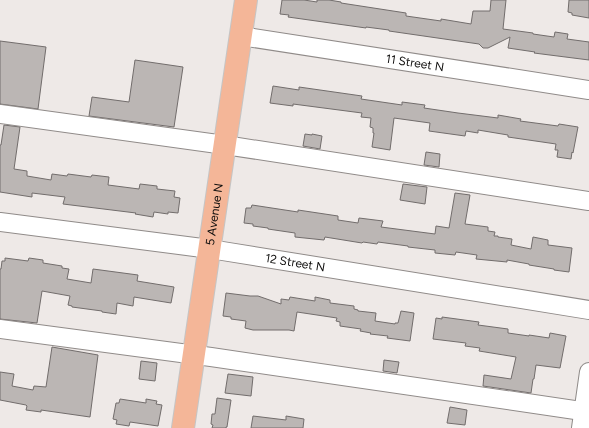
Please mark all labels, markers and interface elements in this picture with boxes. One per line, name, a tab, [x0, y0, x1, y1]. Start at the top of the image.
street label: 11 Street N	[385, 52, 445, 74]
street label: 5 Avenue N	[203, 182, 226, 246]
street label: 12 Street N	[264, 251, 326, 274]

